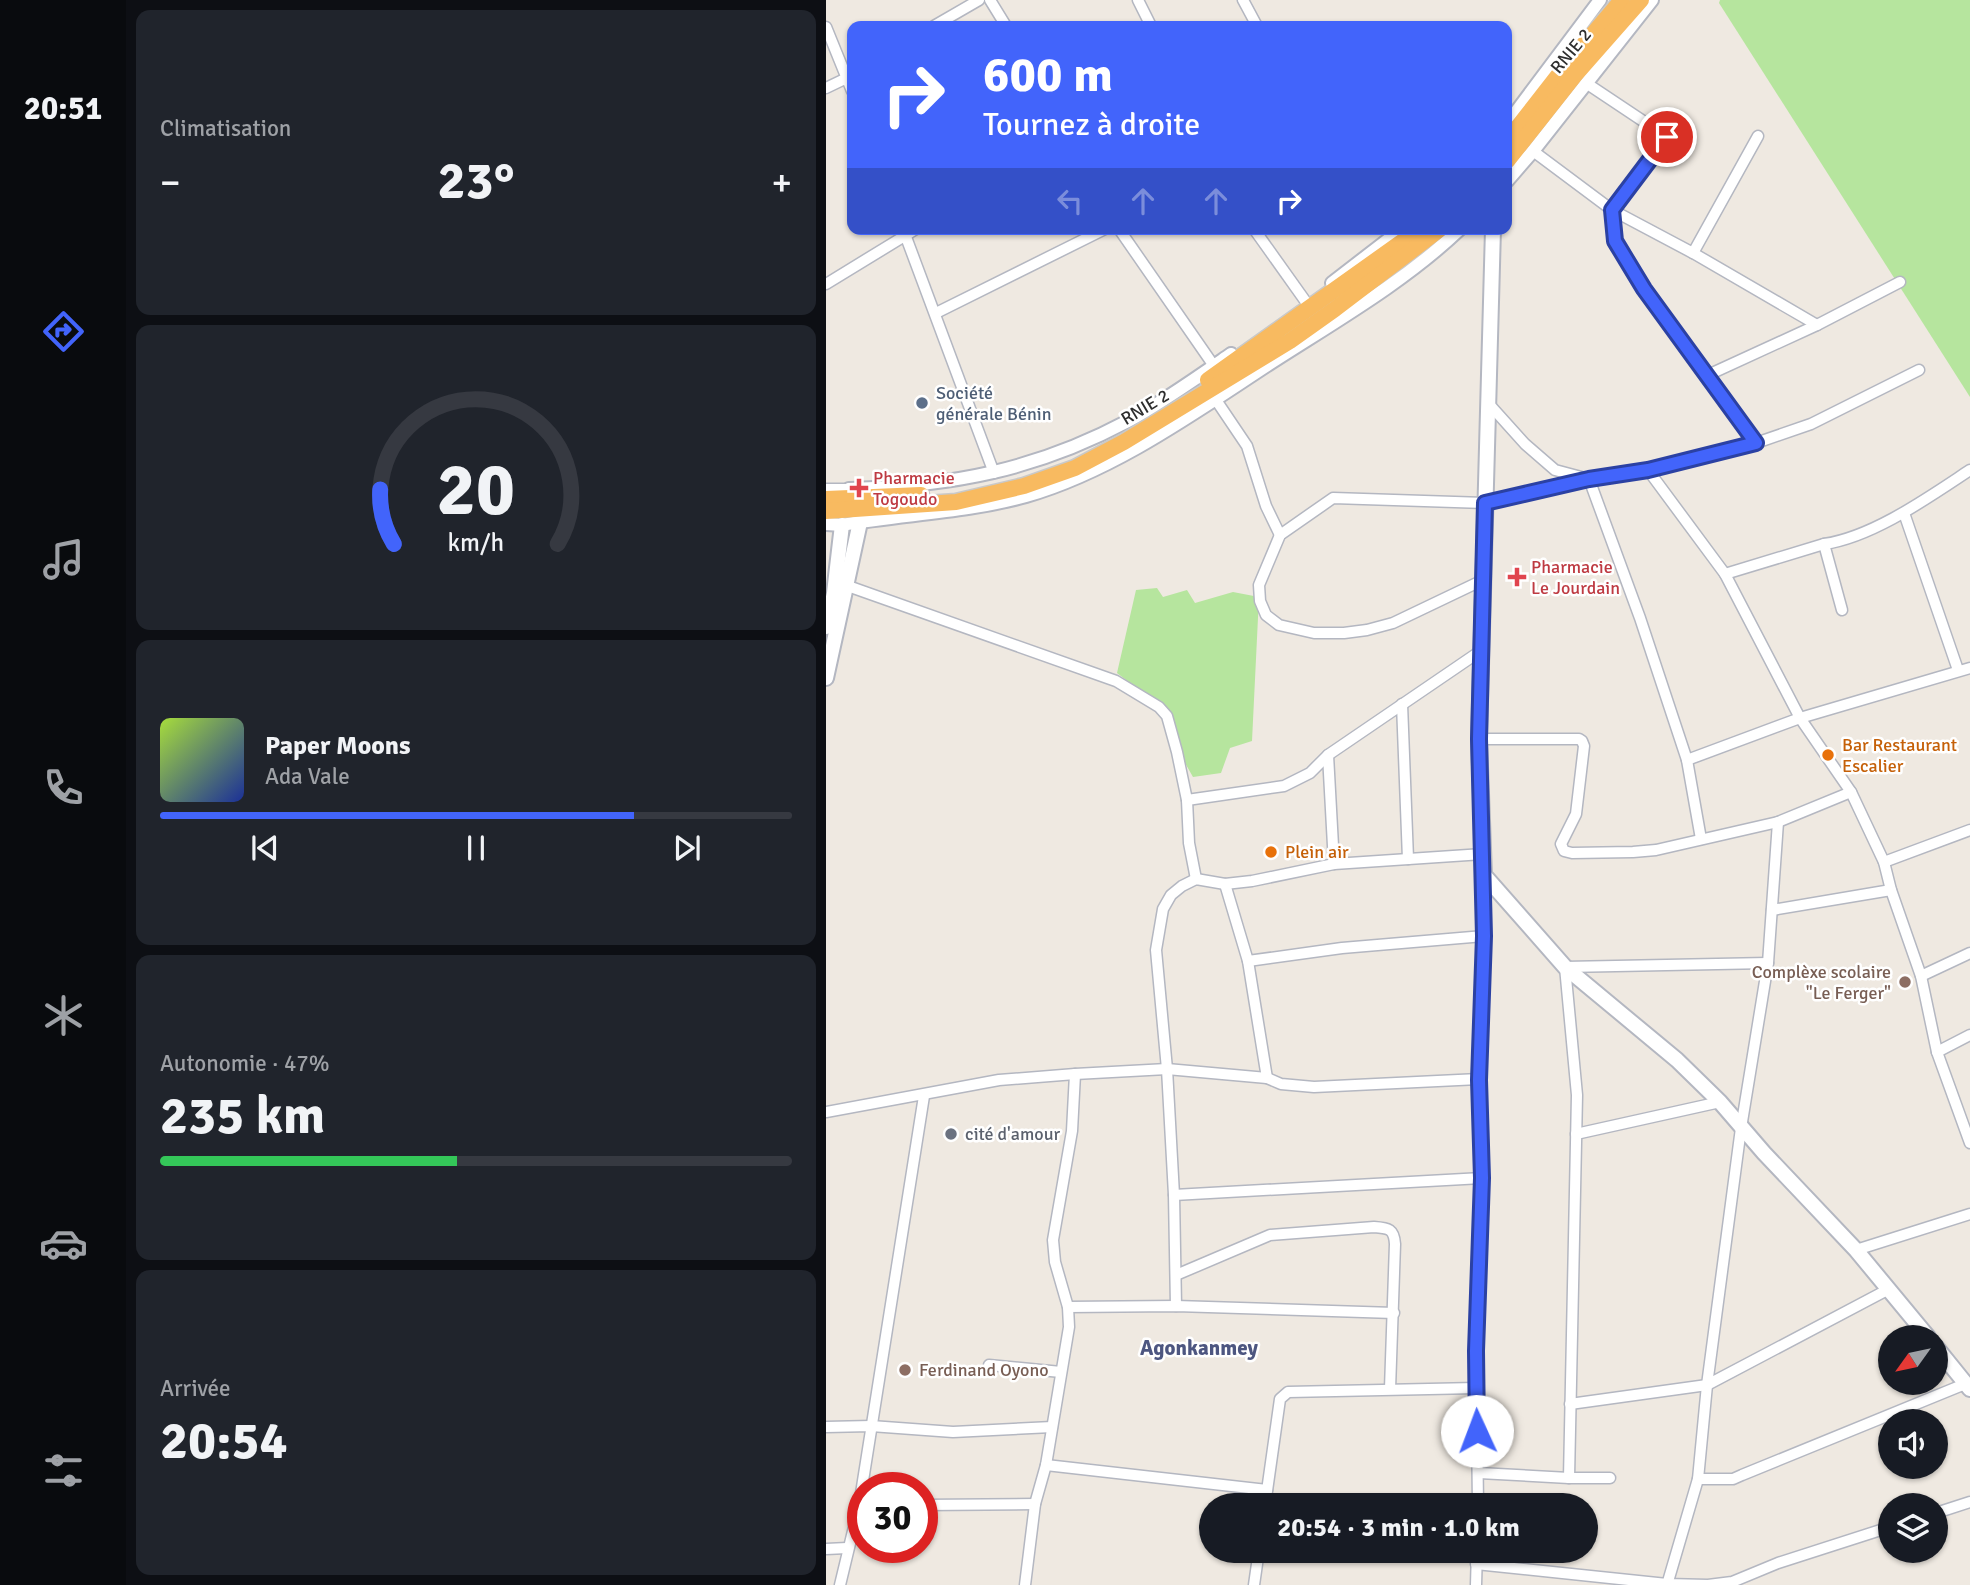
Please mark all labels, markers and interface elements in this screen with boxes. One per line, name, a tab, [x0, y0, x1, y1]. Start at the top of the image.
street label: RNIE 2	[1546, 24, 1596, 78]
text: 600 m	[983, 45, 1113, 105]
icon: right	[868, 49, 959, 140]
text: 20:51	[24, 89, 102, 128]
text: Tournez à droite	[983, 105, 1200, 144]
pin	[1637, 107, 1697, 167]
text: Climatisation	[160, 114, 291, 143]
icon: arrive	[1648, 118, 1686, 156]
text: 23°	[438, 149, 514, 213]
text: −	[160, 159, 181, 206]
text: +	[771, 159, 792, 206]
icon: left	[1051, 182, 1089, 220]
icon: ahead	[1124, 182, 1162, 220]
icon: ahead	[1197, 182, 1235, 220]
icon: right	[1270, 182, 1308, 220]
icon: directions	[39, 307, 88, 356]
place label: Société générale Bénin	[936, 382, 1051, 425]
street label: RNIE 2	[1117, 384, 1173, 430]
marker: Société générale Bénin	[914, 395, 930, 411]
text: 20	[437, 446, 515, 535]
place label: Pharmacie Togoudo	[873, 467, 955, 510]
marker: Pharmacie Togoudo	[851, 480, 867, 496]
text: km/h	[448, 526, 504, 557]
icon: music	[39, 535, 88, 584]
place label: Pharmacie Le Jourdain	[1531, 556, 1620, 599]
marker: Pharmacie Le Jourdain	[1509, 569, 1525, 585]
text: Paper Moons	[265, 730, 411, 762]
place label: Bar Restaurant Escalier	[1842, 734, 1957, 777]
marker: Bar Restaurant Escalier	[1820, 747, 1836, 763]
text: Ada Vale	[265, 762, 350, 791]
icon: phone	[39, 763, 88, 812]
icon: previous	[246, 829, 284, 867]
icon: pause	[457, 829, 495, 867]
icon: next	[668, 829, 706, 867]
place label: Plein air	[1285, 841, 1349, 863]
marker: Plein air	[1263, 844, 1279, 860]
place label: Complèxe scolaire "Le Ferger"	[1752, 961, 1891, 1004]
marker: Complèxe scolaire "Le Ferger"	[1897, 974, 1913, 990]
icon: climate	[39, 991, 88, 1040]
text: Autonomie · 47%	[160, 1049, 330, 1078]
text: 235 km	[160, 1084, 325, 1148]
place label: cité d'amour	[965, 1123, 1060, 1145]
marker: cité d'amour	[943, 1126, 959, 1142]
icon: car	[39, 1219, 88, 1268]
north arrow	[1878, 1325, 1948, 1395]
map controls	[1878, 1325, 1948, 1563]
district label: Agonkanmey	[1140, 1335, 1258, 1361]
place label: Ferdinand Oyono	[919, 1359, 1049, 1381]
marker: Ferdinand Oyono	[897, 1362, 913, 1378]
text: Arrivée	[160, 1374, 231, 1403]
position arrow	[1440, 1394, 1514, 1468]
text: 20:54	[160, 1409, 288, 1473]
button: sound	[1878, 1409, 1948, 1479]
icon: filters	[39, 1446, 88, 1495]
speed limit sign: 30	[847, 1472, 938, 1563]
button: layers	[1878, 1493, 1948, 1563]
text: 20:54 · 3 min · 1.0 km	[1277, 1512, 1520, 1544]

